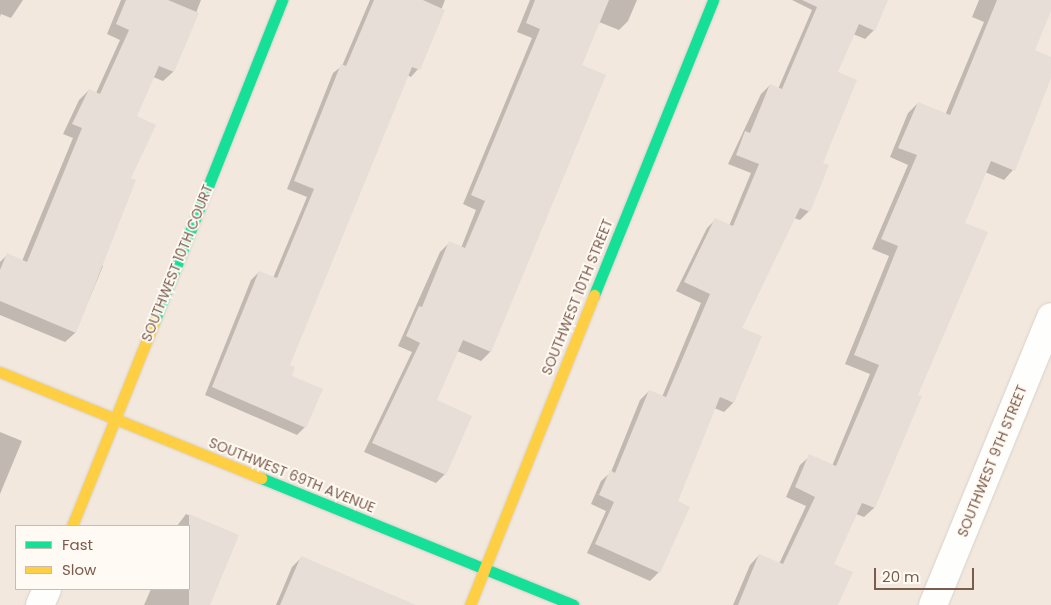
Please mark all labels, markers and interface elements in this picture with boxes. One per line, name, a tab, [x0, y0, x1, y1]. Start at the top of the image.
street label: SOUTHWEST 10TH COURT	[138, 182, 216, 344]
street label: SOUTHWEST 10TH STREET	[538, 217, 616, 377]
street label: SOUTHWEST 9TH STREET	[954, 383, 1030, 539]
street label: SOUTHWEST 69TH AVENUE	[207, 434, 377, 516]
legend	[15, 525, 190, 590]
text: Fast	[62, 534, 93, 555]
scale bar	[876, 558, 976, 590]
text: Slow	[62, 559, 96, 580]
text: 20 m	[882, 566, 920, 587]

